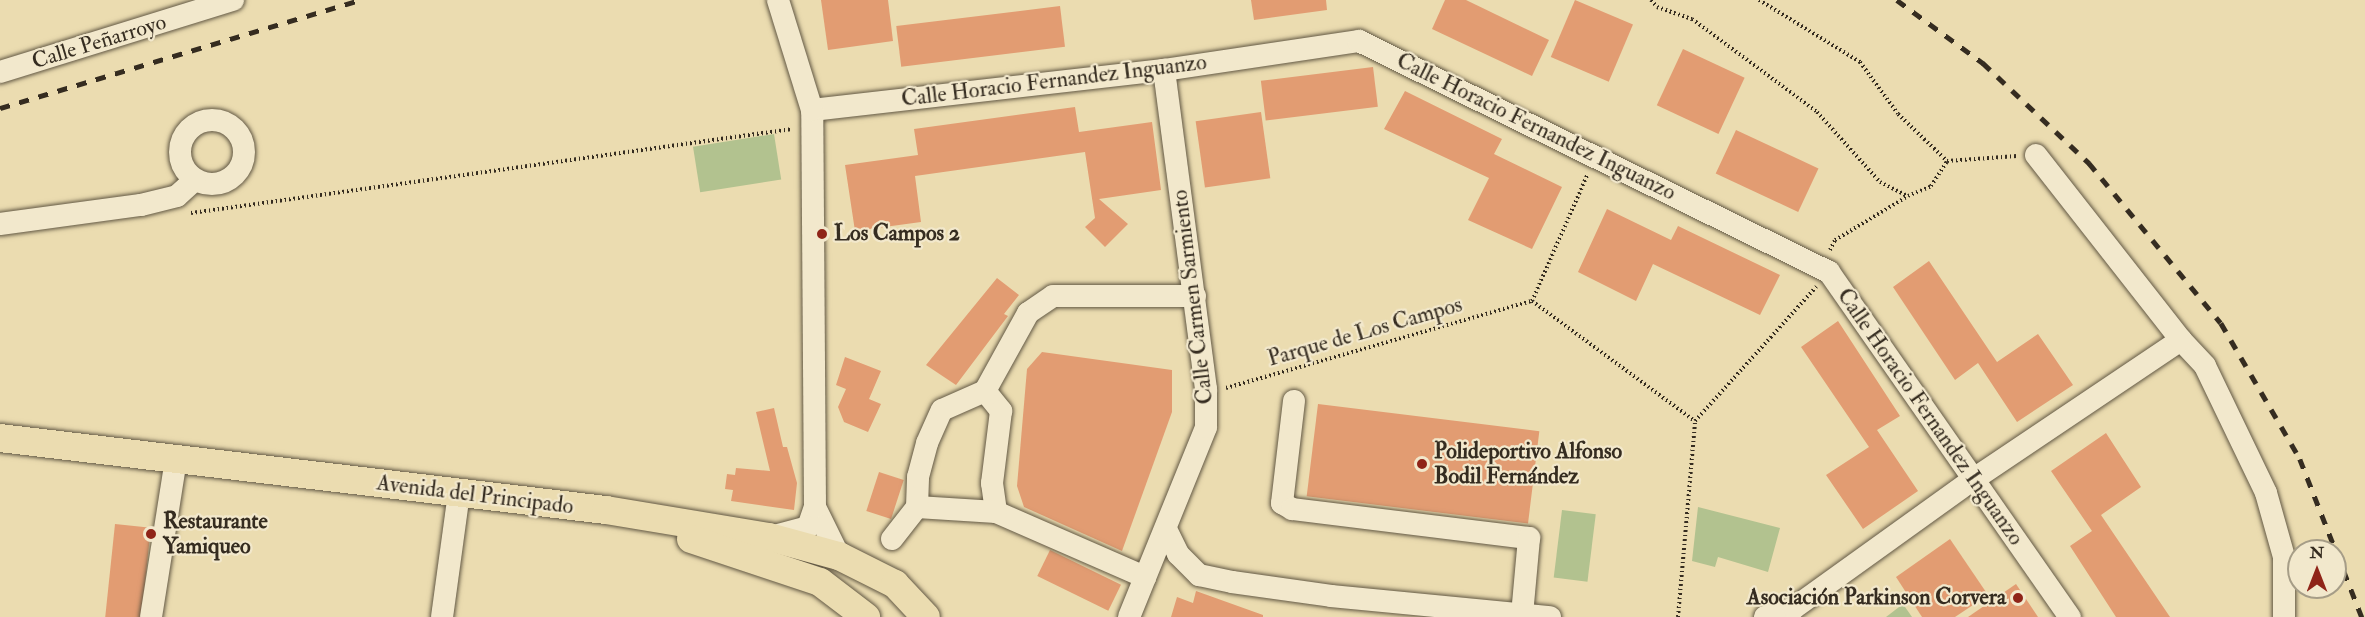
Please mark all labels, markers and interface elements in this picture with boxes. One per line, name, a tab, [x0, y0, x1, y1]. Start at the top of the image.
street label: Calle Peñarroyo	[29, 9, 169, 75]
street label: Calle Horacio Fernandez Inguanzo	[1392, 48, 1680, 206]
street label: Calle Horacio Fernandez Inguanzo	[900, 49, 1208, 113]
street label: Calle Carmen Sarmiento	[1167, 188, 1219, 406]
place label: Los Campos 2	[834, 221, 960, 247]
marker: Los Campos 2	[815, 227, 829, 241]
street label: Calle Horacio Fernandez Inguanzo	[1831, 284, 2029, 550]
street label: Parque de Los Campos	[1265, 292, 1465, 372]
place label: Polideportivo Alfonso Bodil Fernández	[1434, 438, 1622, 490]
marker: Polideportivo Alfonso Bodil Fernández	[1415, 457, 1429, 471]
street label: Avenida del Principado	[375, 470, 575, 520]
place label: Restaurante Yamiqueo	[163, 508, 268, 560]
marker: Restaurante Yamiqueo	[144, 527, 158, 541]
north arrow	[2287, 539, 2347, 599]
text: N	[2310, 543, 2324, 563]
place label: Asociación Parkinson Corvera	[1747, 585, 2006, 611]
marker: Asociación Parkinson Corvera	[2011, 591, 2025, 605]

